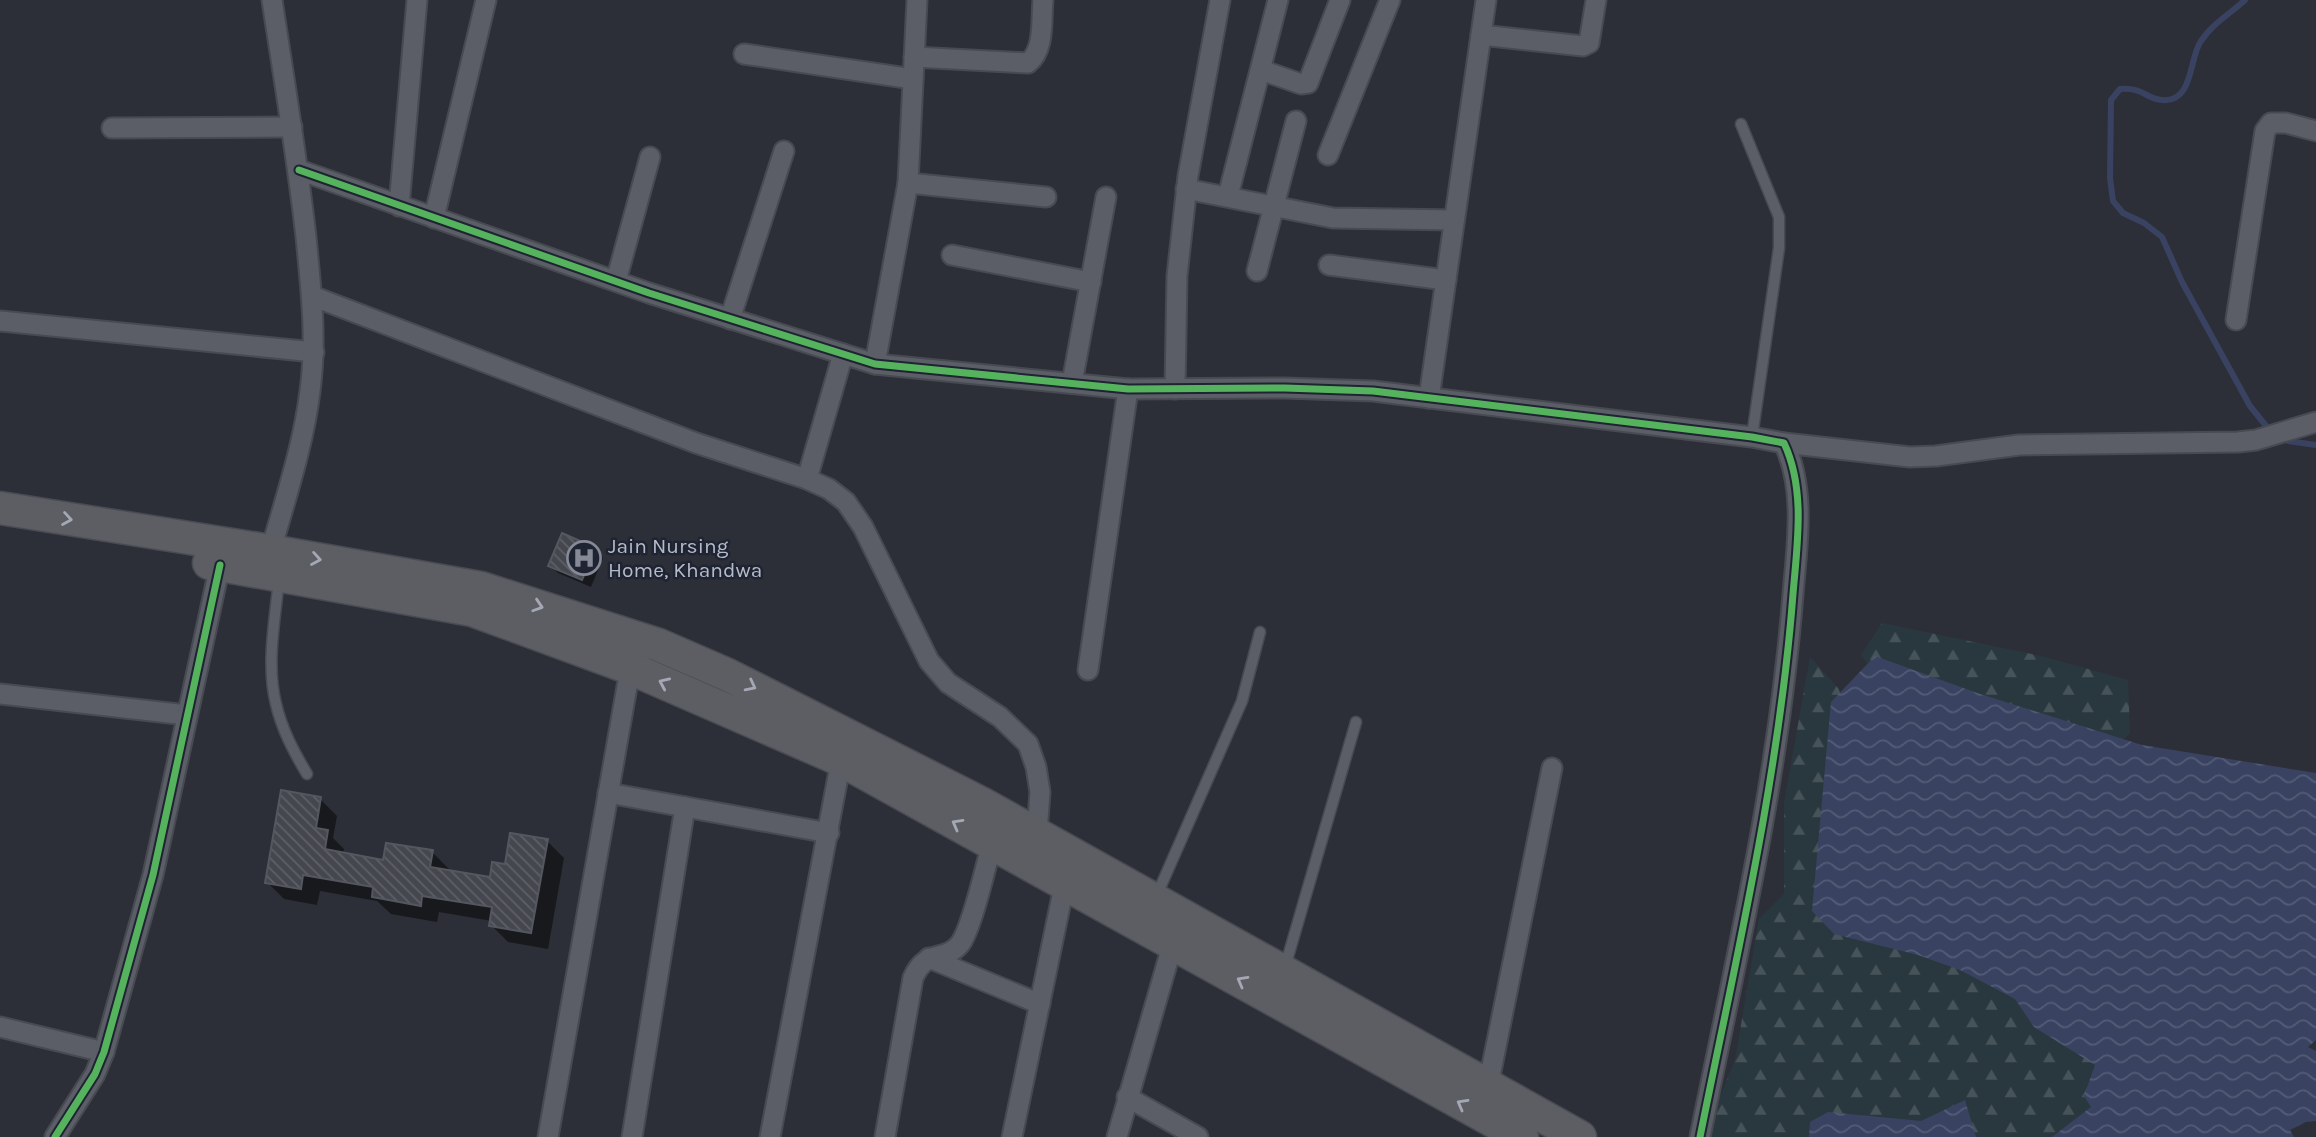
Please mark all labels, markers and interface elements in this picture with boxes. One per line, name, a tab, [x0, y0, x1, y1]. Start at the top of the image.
one-way arrow	[61, 511, 73, 526]
place label: Jain Nursing Home, Khandwa	[608, 534, 762, 582]
hospital icon: Jain Nursing Home, Khandwa	[565, 539, 603, 577]
one-way arrow	[310, 551, 322, 566]
one-way arrow	[532, 597, 544, 612]
one-way arrow	[659, 677, 671, 691]
one-way arrow	[744, 678, 756, 692]
one-way arrow	[952, 819, 964, 832]
one-way arrow	[1237, 976, 1249, 989]
one-way arrow	[1457, 1099, 1469, 1112]

